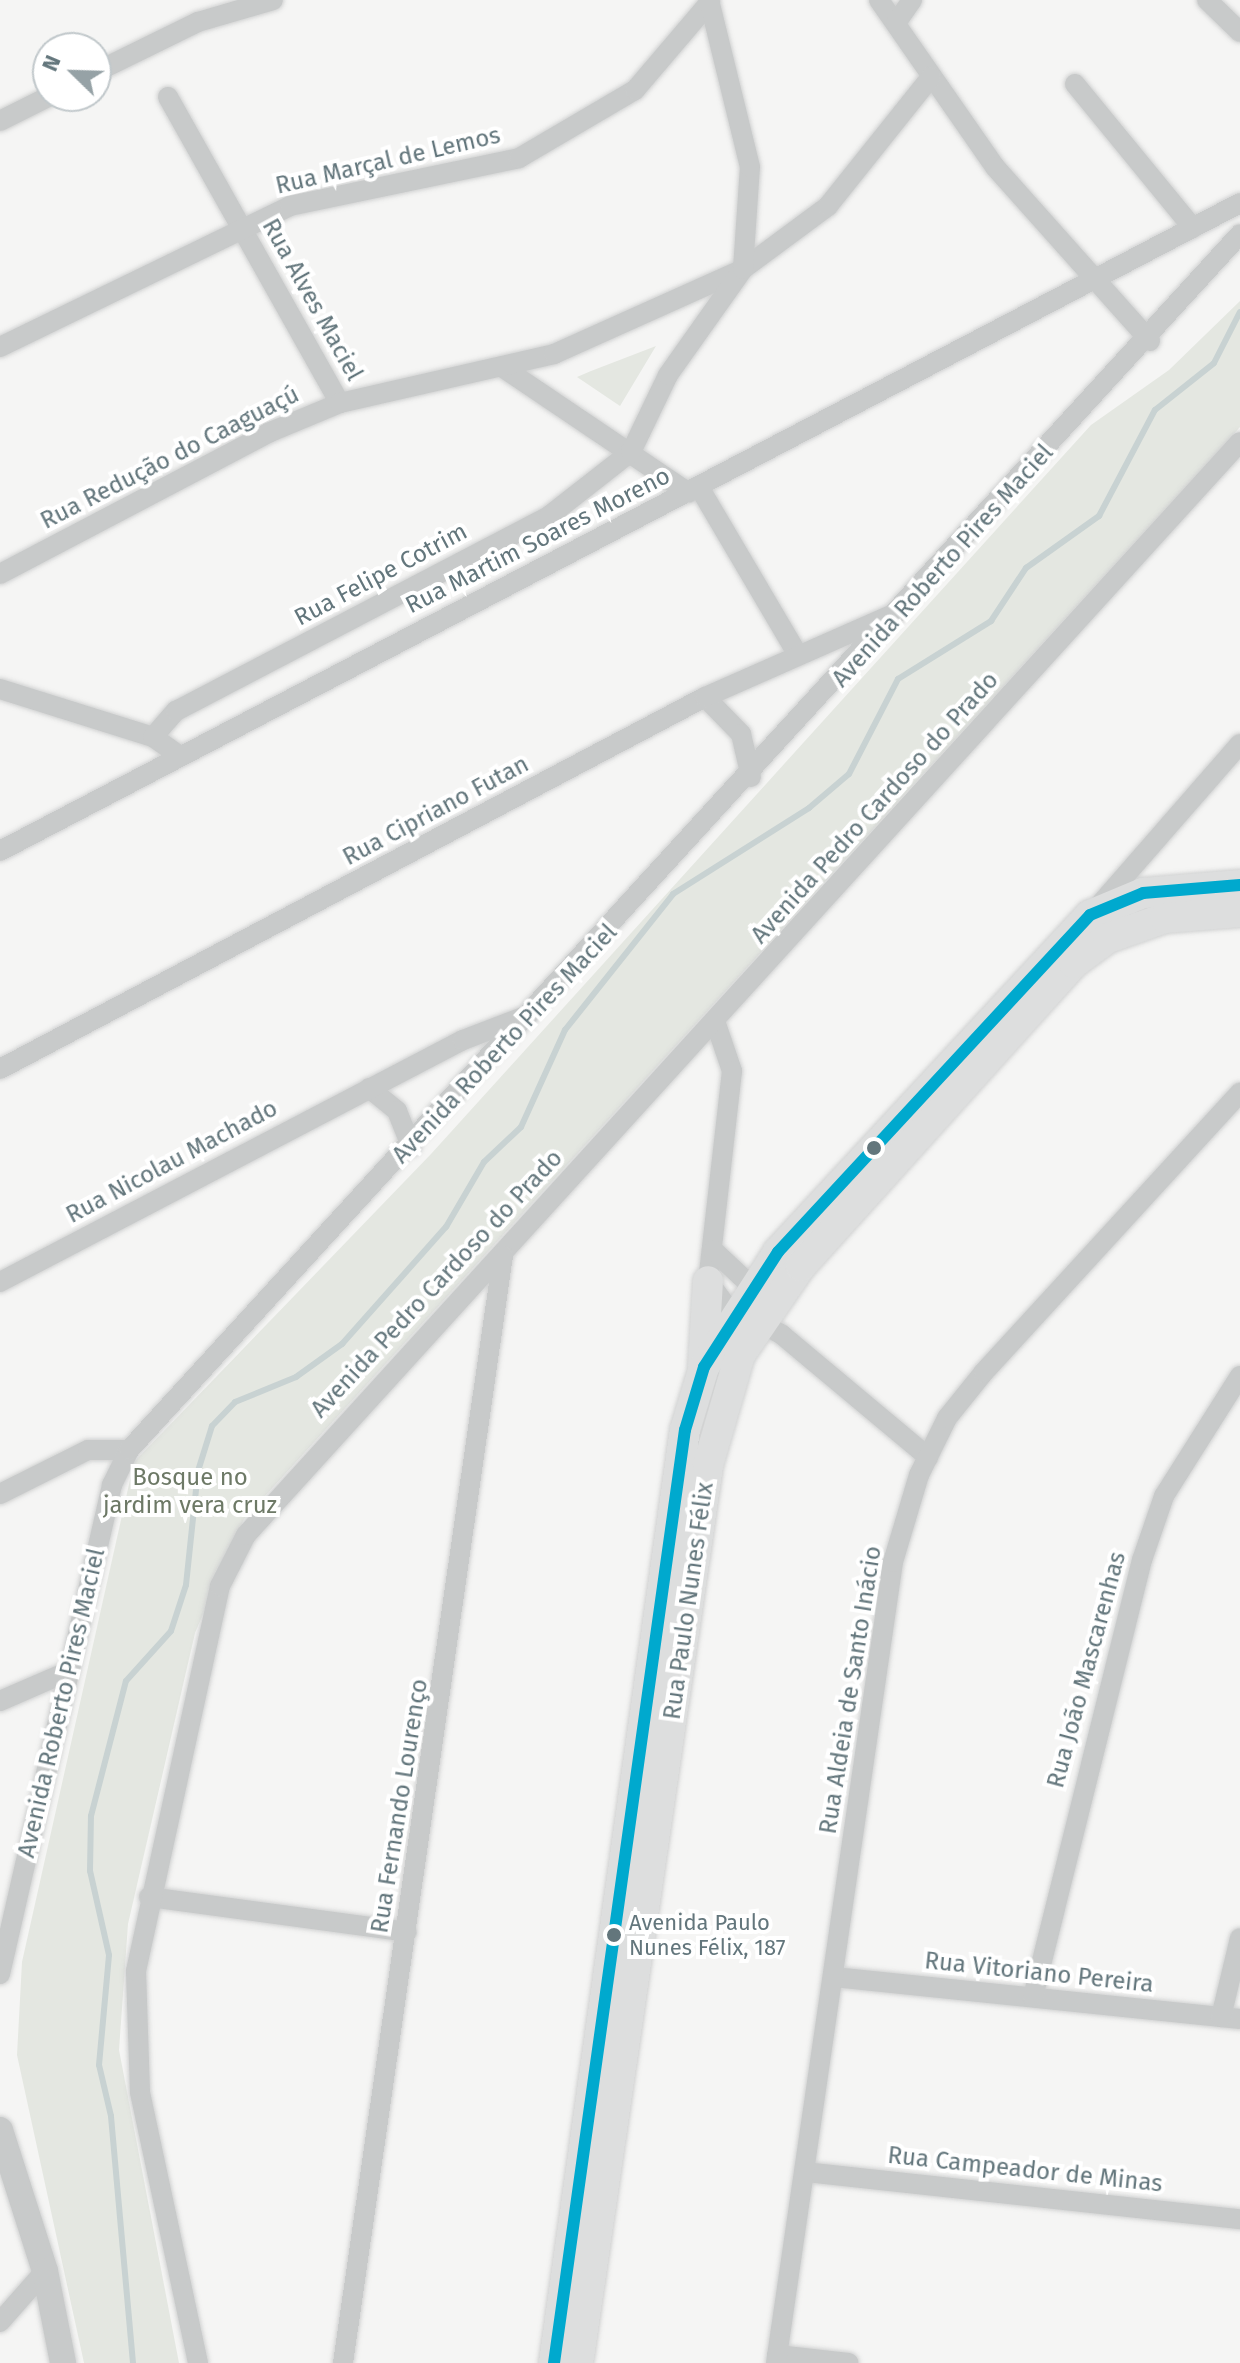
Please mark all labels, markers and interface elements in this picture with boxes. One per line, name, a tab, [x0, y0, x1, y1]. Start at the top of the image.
north arrow	[32, 32, 112, 112]
text: N	[36, 51, 67, 75]
street label: Rua Marçal de Lemos	[273, 121, 503, 201]
street label: Rua Alves Maciel	[256, 214, 368, 386]
street label: Rua Redução do Caaguaçú	[36, 380, 304, 536]
street label: Avenida Roberto Pires Maciel	[826, 439, 1060, 693]
street label: Rua Martim Soares Moreno	[401, 462, 675, 620]
street label: Rua Felipe Cotrim	[290, 517, 472, 633]
street label: Avenida Pedro Cardoso do Prado	[745, 666, 1005, 950]
street label: Rua Cipriano Futan	[338, 750, 534, 872]
street label: Avenida Roberto Pires Maciel	[387, 918, 623, 1170]
street label: Rua Nicolau Machado	[61, 1094, 283, 1230]
unlabelled marker	[866, 1140, 882, 1156]
street label: Avenida Pedro Cardoso do Prado	[305, 1144, 569, 1424]
park label: Bosque no jardim vera cruz	[103, 1464, 277, 1520]
street label: Rua Paulo Nunes Félix	[658, 1480, 720, 1722]
street label: Rua Aldeia de Santo Inácio	[814, 1544, 888, 1836]
street label: Avenida Roberto Pires Maciel	[12, 1546, 112, 1860]
street label: Rua João Mascarenhas	[1042, 1549, 1132, 1791]
street label: Rua Fernando Lourenço	[366, 1677, 434, 1935]
place label: Avenida Paulo Nunes Félix, 187	[629, 1909, 785, 1960]
marker: Avenida Paulo Nunes Félix, 187	[606, 1927, 622, 1943]
street label: Rua Vitoriano Pereira	[923, 1947, 1155, 1999]
street label: Rua Campeador de Minas	[886, 2141, 1164, 2199]

